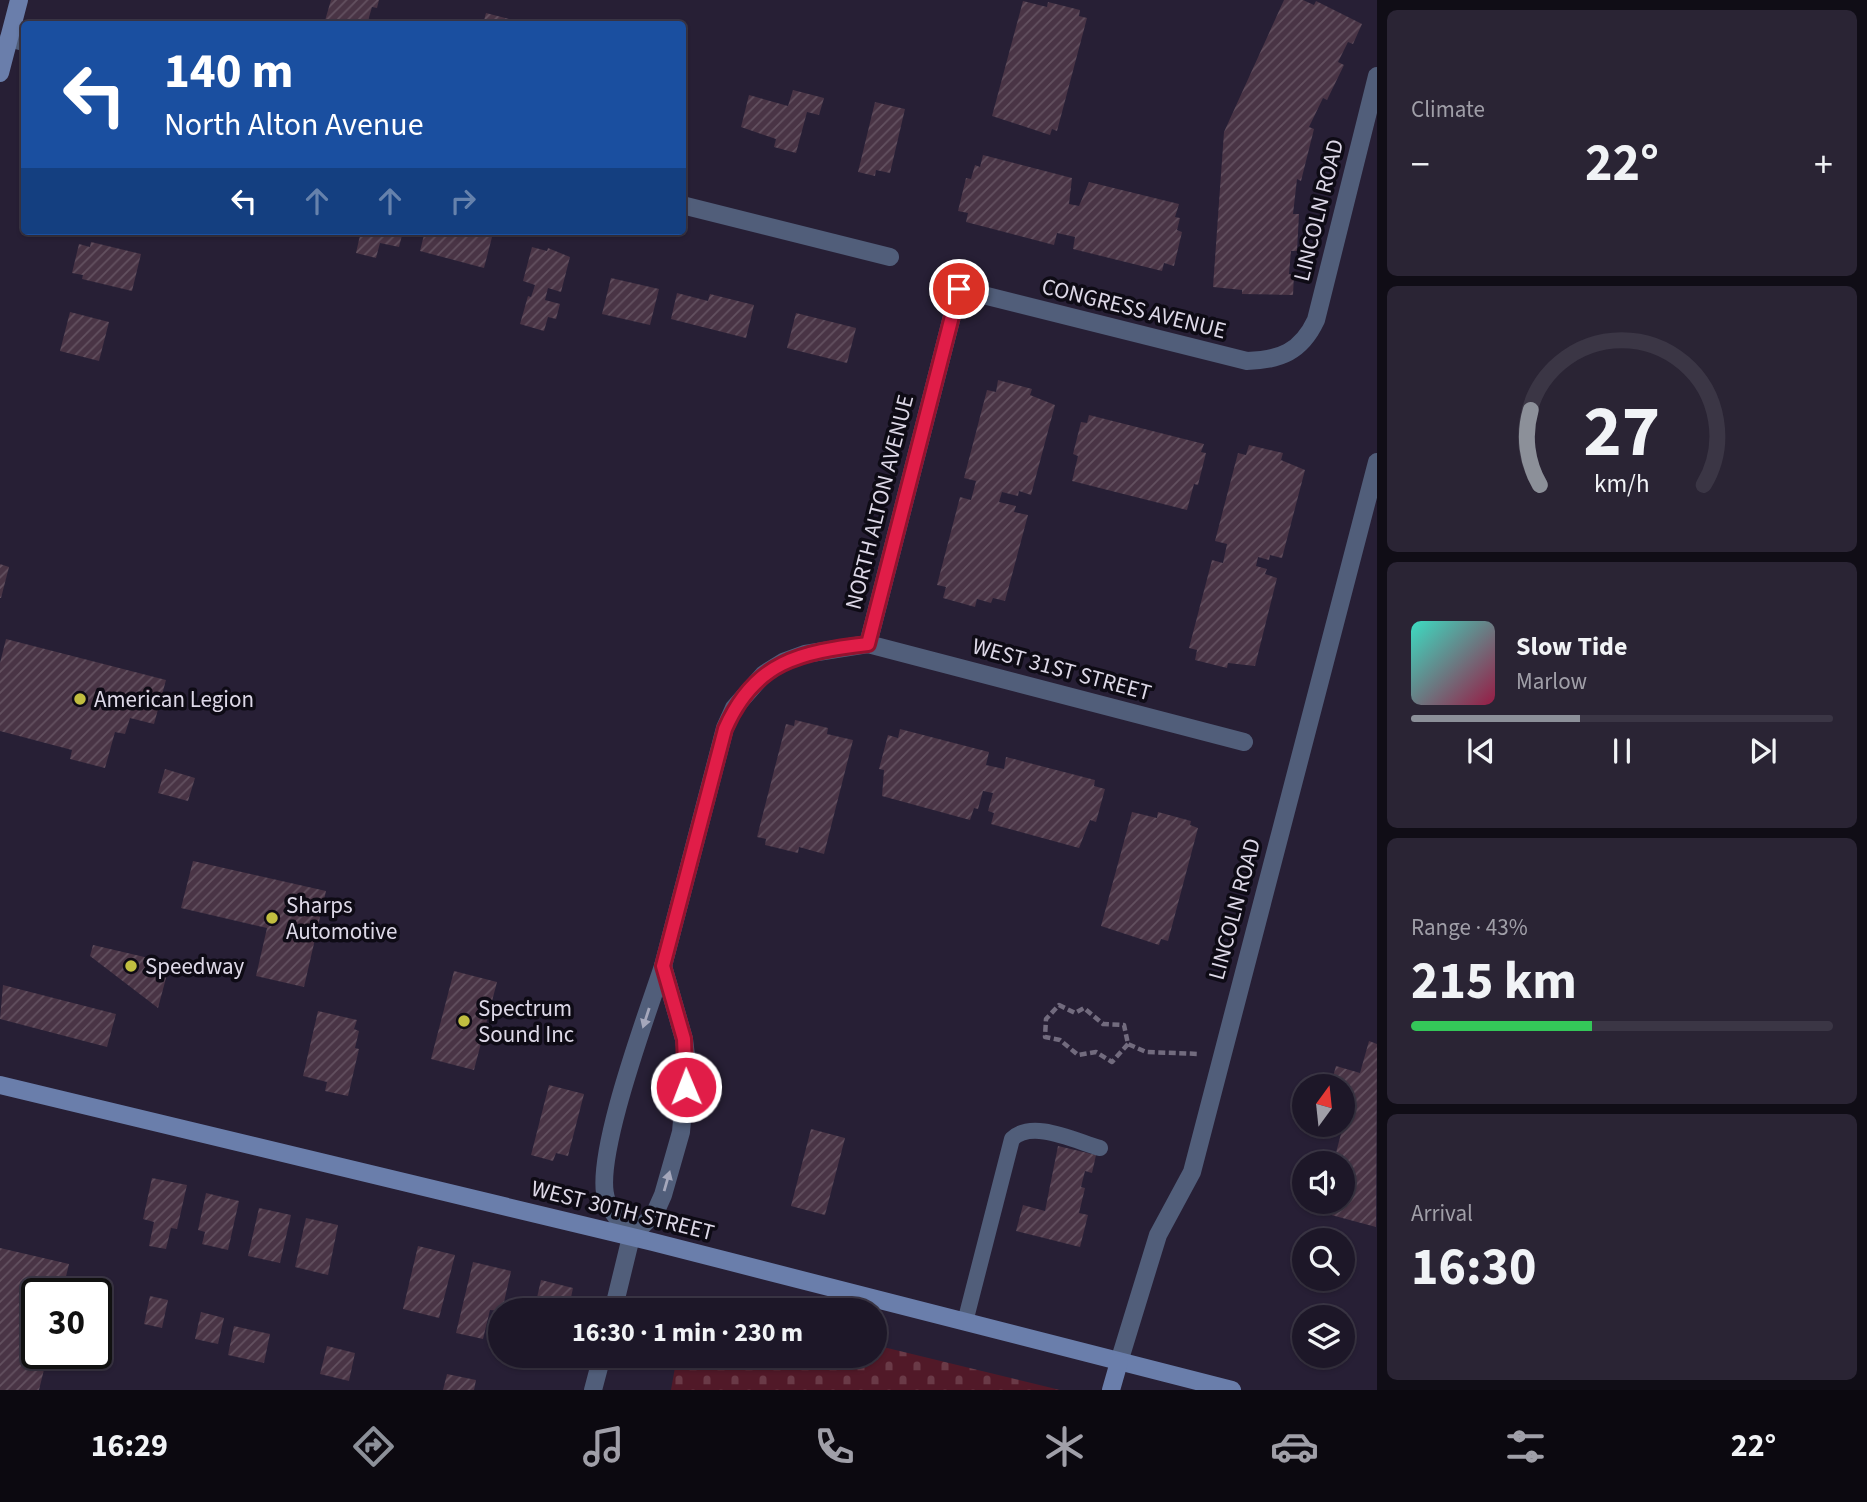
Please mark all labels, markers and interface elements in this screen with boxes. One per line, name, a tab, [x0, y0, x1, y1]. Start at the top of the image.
text: 140 m	[164, 37, 293, 107]
icon: left	[49, 49, 140, 140]
text: Climate	[1411, 93, 1485, 126]
text: North Alton Avenue	[164, 102, 424, 148]
text: 22°	[1585, 127, 1659, 201]
street label: LINCOLN ROAD	[1285, 136, 1352, 285]
text: −	[1411, 138, 1430, 192]
text: +	[1814, 138, 1833, 192]
icon: left	[225, 182, 263, 220]
icon: ahead	[298, 182, 336, 220]
icon: ahead	[371, 182, 409, 220]
icon: right	[444, 182, 482, 220]
pin	[929, 259, 989, 319]
icon: arrive	[940, 270, 978, 308]
street label: CONGRESS AVENUE	[1038, 270, 1229, 347]
text: 27	[1584, 380, 1660, 484]
street label: NORTH ALTON AVENUE	[837, 391, 922, 613]
text: km/h	[1594, 466, 1650, 502]
text: Slow Tide	[1516, 628, 1627, 665]
street label: WEST 31ST STREET	[969, 630, 1155, 709]
text: Marlow	[1516, 665, 1587, 698]
place label: American Legion	[94, 683, 254, 716]
marker: American Legion	[72, 691, 88, 707]
icon: previous	[1462, 732, 1500, 770]
icon: pause	[1603, 732, 1641, 770]
icon: next	[1744, 732, 1782, 770]
street label: LINCOLN ROAD	[1200, 835, 1269, 984]
place label: Sharps Automotive	[286, 889, 397, 948]
marker: Sharps Automotive	[264, 910, 280, 926]
text: Range · 43%	[1411, 911, 1528, 944]
text: 215 km	[1411, 945, 1577, 1019]
place label: Speedway	[145, 950, 245, 983]
marker: Speedway	[123, 958, 139, 974]
place label: Spectrum Sound Inc	[478, 992, 574, 1051]
one-way arrow	[640, 1008, 650, 1029]
marker: Spectrum Sound Inc	[456, 1013, 472, 1029]
position arrow	[649, 1050, 723, 1124]
north arrow	[1292, 1074, 1354, 1138]
map controls	[1292, 1074, 1355, 1368]
button: sound	[1292, 1151, 1355, 1214]
one-way arrow	[663, 1170, 673, 1191]
street label: WEST 30TH STREET	[528, 1172, 718, 1249]
text: Arrival	[1411, 1197, 1473, 1230]
button: search	[1292, 1228, 1355, 1291]
text: 16:30	[1411, 1231, 1536, 1305]
speed limit sign: 30	[21, 1278, 112, 1369]
button: layers	[1292, 1305, 1355, 1368]
text: 16:30 · 1 min · 230 m	[572, 1314, 803, 1351]
icon: directions	[349, 1422, 398, 1471]
icon: music	[579, 1422, 628, 1471]
icon: phone	[810, 1422, 859, 1471]
icon: climate	[1040, 1422, 1089, 1471]
icon: car	[1270, 1422, 1319, 1471]
icon: filters	[1501, 1422, 1550, 1471]
text: 16:29	[91, 1423, 168, 1469]
text: 22°	[1731, 1423, 1776, 1469]

